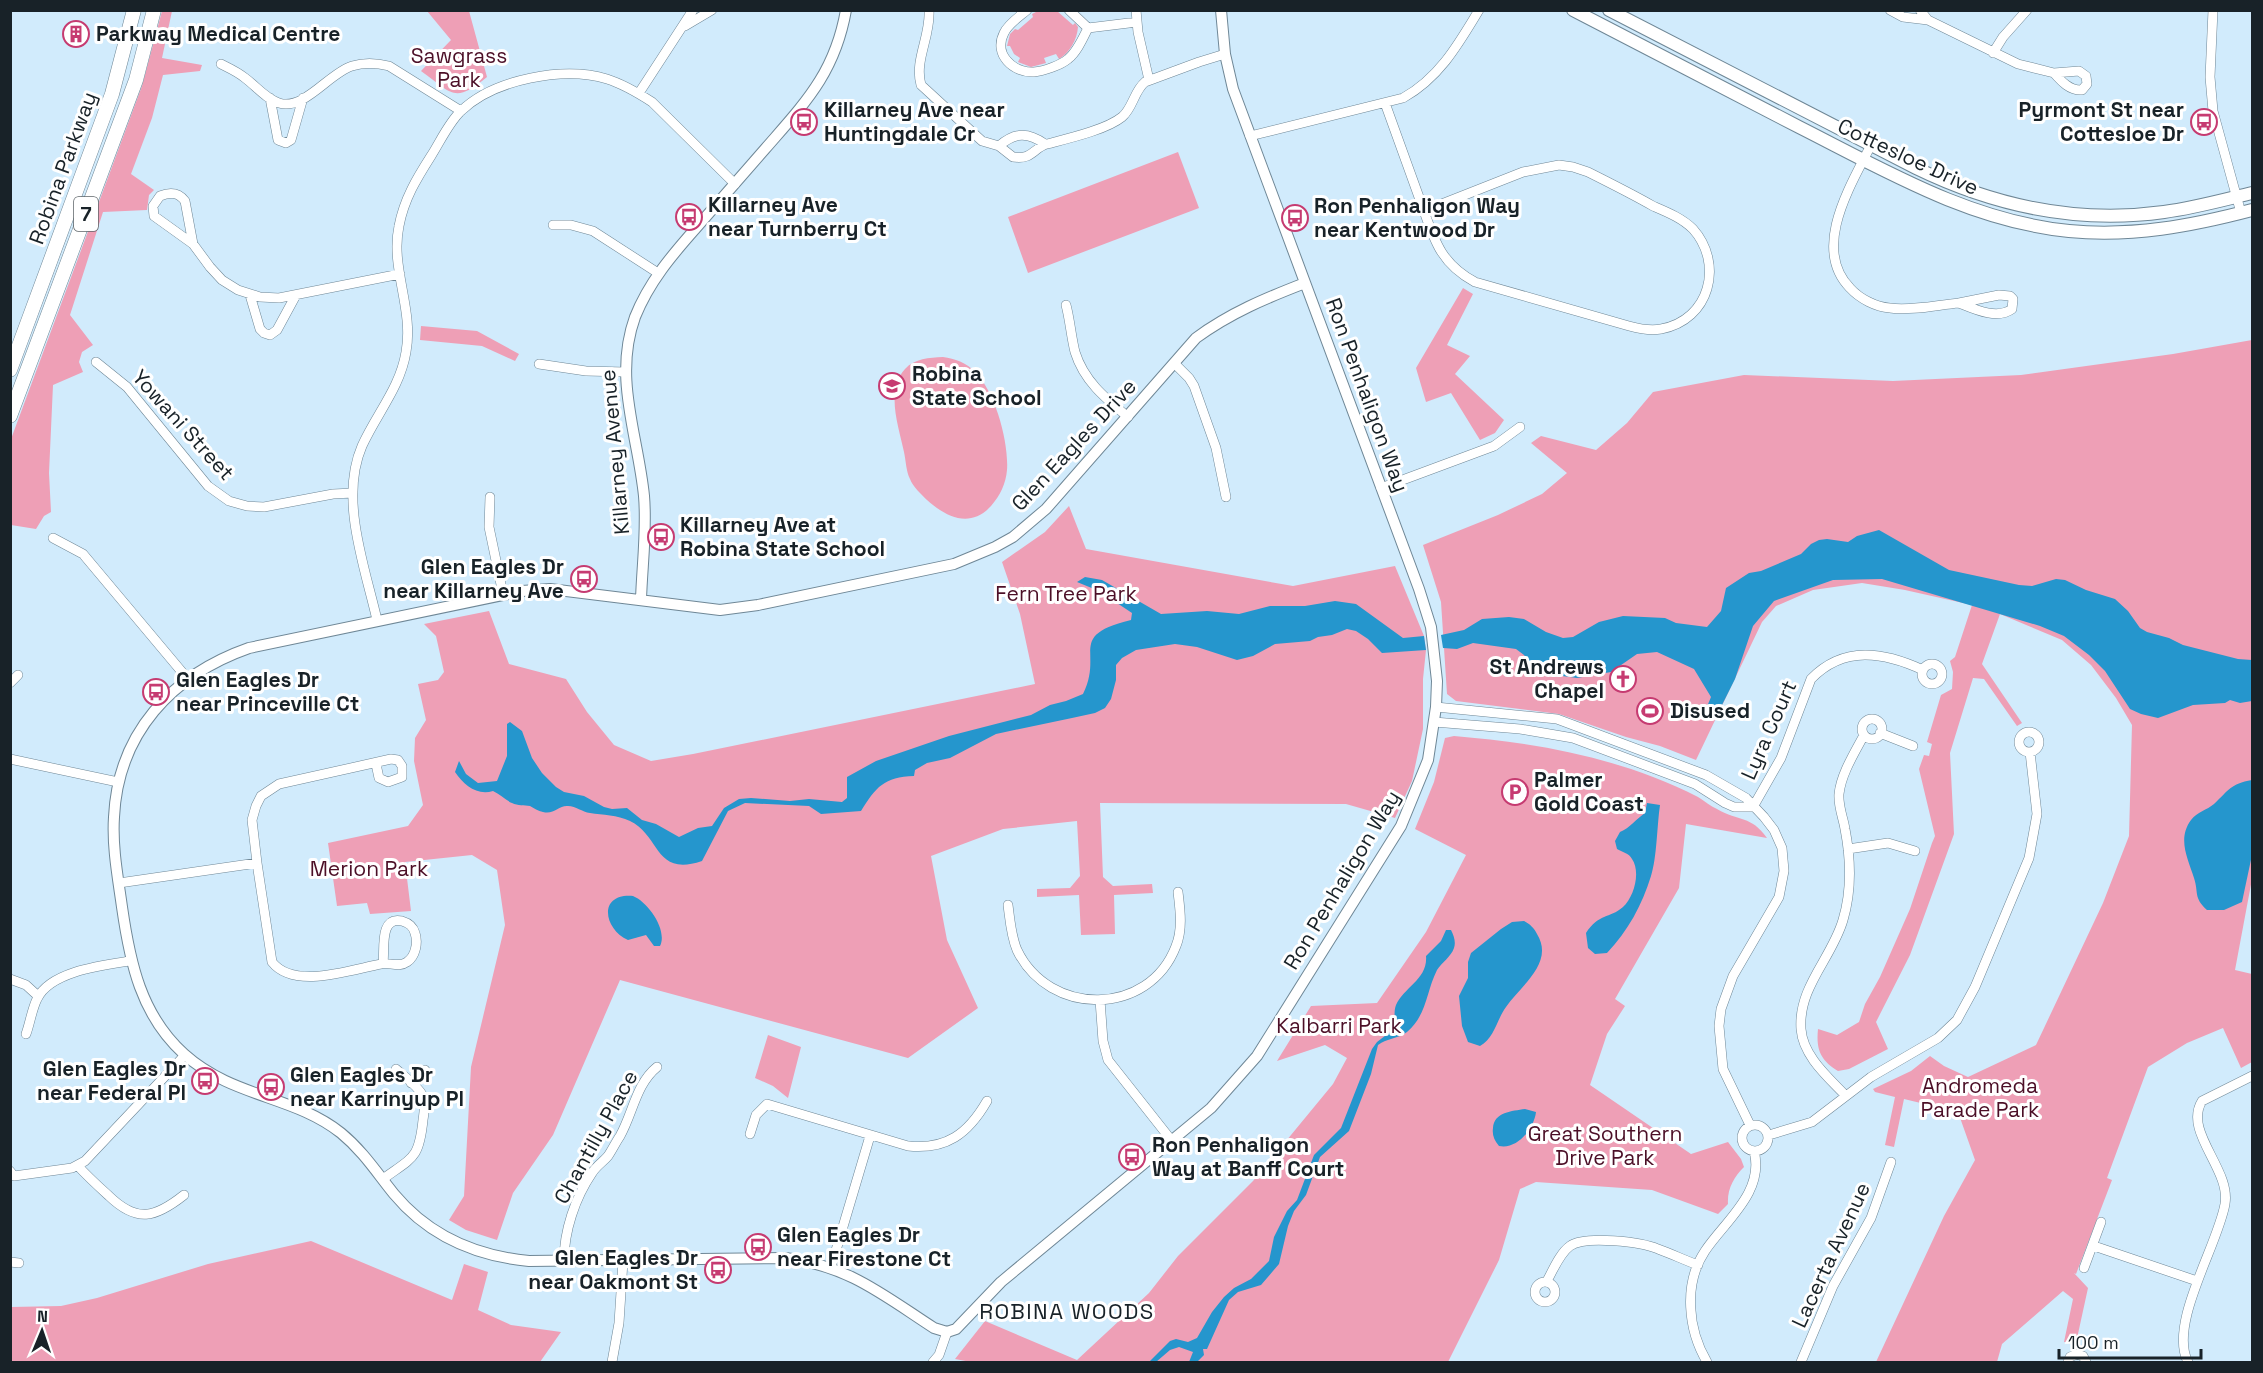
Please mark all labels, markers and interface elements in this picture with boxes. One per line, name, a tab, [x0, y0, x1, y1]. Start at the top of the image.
building icon: Parkway Medical Centre	[61, 19, 91, 49]
place label: Parkway Medical Centre	[96, 20, 340, 47]
park label: Sawgrass Park	[411, 42, 507, 93]
street label: Robina Parkway	[22, 88, 103, 248]
place label: Killarney Ave near Huntingdale Cr	[824, 96, 1005, 147]
place label: Pyrmont St near Cottesloe Dr	[2019, 96, 2184, 147]
bus stop icon: Killarney Ave near Huntingdale Cr	[789, 107, 819, 137]
bus stop icon: Pyrmont St near Cottesloe Dr	[2189, 107, 2219, 137]
street label: Cottesloe Drive	[1833, 112, 1983, 201]
place label: Killarney Ave near Turnberry Ct	[708, 191, 887, 242]
place label: Ron Penhaligon Way near Kentwood Dr	[1314, 192, 1520, 243]
road number: 7	[74, 197, 98, 231]
bus stop icon: Killarney Ave near Turnberry Ct	[674, 202, 704, 232]
bus stop icon: Ron Penhaligon Way near Kentwood Dr	[1280, 203, 1310, 233]
street label: Ron Penhaligon Way	[1320, 294, 1415, 496]
place label: Robina State School	[912, 360, 1042, 411]
street label: Yowani Street	[126, 364, 240, 486]
street label: Killarney Avenue	[594, 368, 635, 536]
school or university icon: Robina State School	[877, 371, 907, 401]
street label: Glen Eagles Drive	[1005, 373, 1142, 516]
place label: Killarney Ave at Robina State School	[680, 511, 885, 562]
bus stop icon: Killarney Ave at Robina State School	[646, 522, 676, 552]
place label: Glen Eagles Dr near Killarney Ave	[383, 553, 564, 604]
bus stop icon: Glen Eagles Dr near Killarney Ave	[569, 564, 599, 594]
park label: Fern Tree Park	[995, 580, 1137, 607]
place label: St Andrews Chapel	[1489, 653, 1604, 704]
church icon: St Andrews Chapel	[1608, 664, 1638, 694]
place label: Glen Eagles Dr near Princeville Ct	[176, 666, 359, 717]
street label: Lyra Court	[1735, 676, 1802, 784]
bus stop icon: Glen Eagles Dr near Princeville Ct	[141, 677, 171, 707]
sports icon: Disused	[1635, 696, 1665, 726]
place label: Disused	[1670, 697, 1750, 724]
place label: Palmer Gold Coast	[1534, 766, 1644, 817]
parking icon: Palmer Gold Coast	[1500, 777, 1530, 807]
street label: Ron Penhaligon Way	[1277, 785, 1406, 974]
park label: Merion Park	[310, 855, 428, 882]
park label: Kalbarri Park	[1276, 1012, 1402, 1039]
place label: Glen Eagles Dr near Federal Pl	[37, 1055, 186, 1106]
place label: Glen Eagles Dr near Karrinyup Pl	[290, 1061, 464, 1112]
street label: Chantilly Place	[548, 1065, 643, 1208]
bus stop icon: Glen Eagles Dr near Federal Pl	[190, 1066, 220, 1096]
bus stop icon: Glen Eagles Dr near Karrinyup Pl	[256, 1072, 286, 1102]
park label: Andromeda Parade Park	[1921, 1072, 2039, 1123]
park label: Great Southern Drive Park	[1528, 1120, 1682, 1171]
place label: Ron Penhaligon Way at Banff Court	[1152, 1131, 1344, 1182]
bus stop icon: Ron Penhaligon Way at Banff Court	[1117, 1142, 1147, 1172]
street label: Lacerta Avenue	[1785, 1178, 1876, 1332]
place label: Glen Eagles Dr near Firestone Ct	[777, 1221, 951, 1272]
bus stop icon: Glen Eagles Dr near Firestone Ct	[743, 1232, 773, 1262]
place label: Glen Eagles Dr near Oakmont St	[528, 1244, 698, 1295]
bus stop icon: Glen Eagles Dr near Oakmont St	[703, 1255, 733, 1285]
district label: ROBINA WOODS	[979, 1297, 1155, 1325]
north arrow	[12, 1301, 72, 1361]
text: N	[37, 1306, 48, 1327]
scale bar	[2059, 1322, 2202, 1360]
text: 100 m	[2068, 1331, 2119, 1354]

